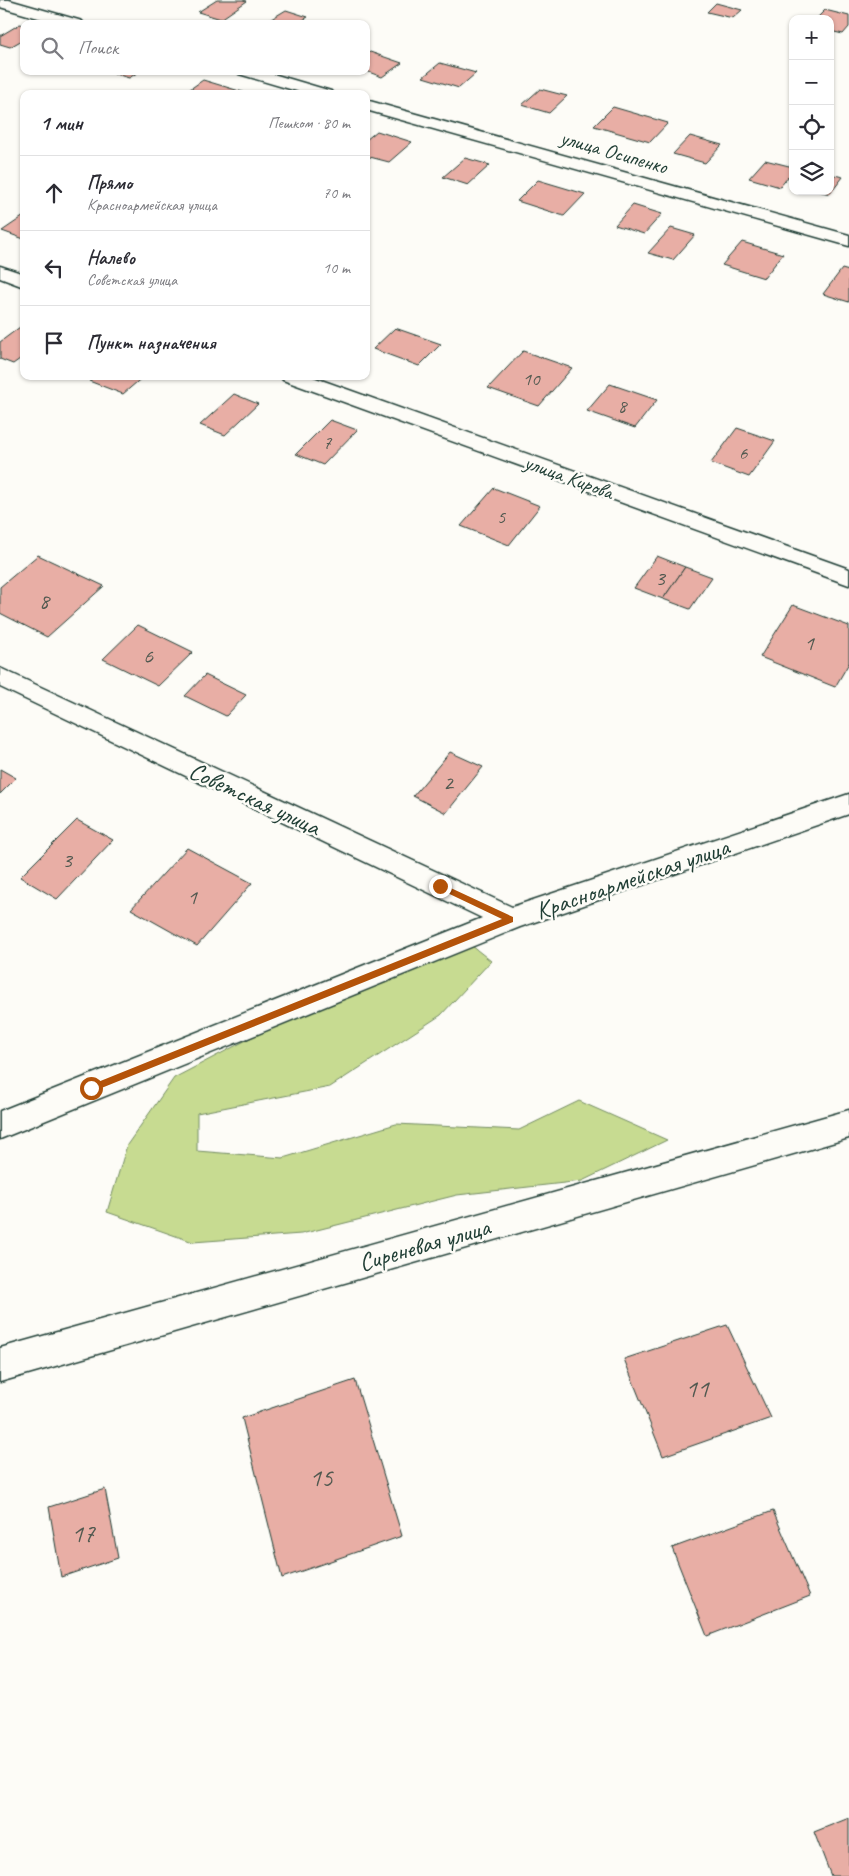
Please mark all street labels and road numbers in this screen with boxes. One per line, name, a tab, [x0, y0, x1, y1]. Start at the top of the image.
street label: улица Осипенко	[556, 124, 672, 180]
street label: улица Кирова	[519, 448, 619, 506]
street label: Советская улица	[184, 755, 327, 844]
street label: Красноармейская улица	[531, 830, 735, 927]
street label: Сиреневая улица	[355, 1210, 495, 1279]

